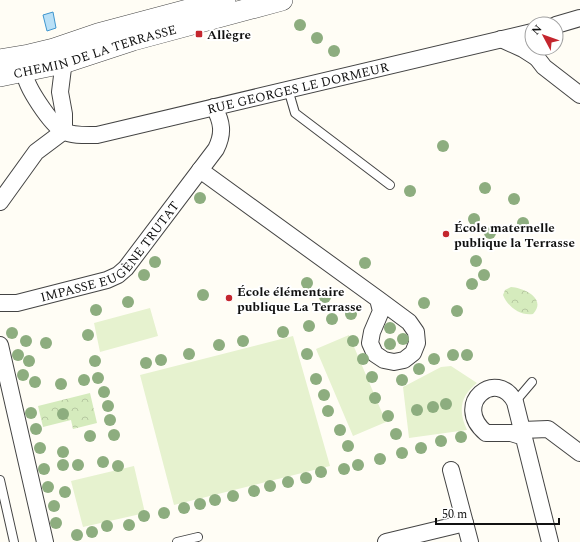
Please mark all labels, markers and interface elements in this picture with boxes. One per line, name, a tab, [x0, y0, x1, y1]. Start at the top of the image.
north arrow	[524, 16, 564, 56]
street label: CHEMIN DE LA TERRASSE	[11, 20, 179, 84]
text: N	[527, 21, 546, 39]
place label: Allègre	[207, 25, 251, 45]
marker: Allègre	[194, 29, 204, 39]
street label: RUE GEORGES LE DORMEUR	[205, 57, 391, 120]
street label: IMPASSE EUGÈNE TRUTAT	[38, 197, 185, 308]
place label: École maternelle publique la Terrasse	[454, 218, 575, 253]
marker: École maternelle publique la Terrasse	[441, 229, 451, 239]
place label: École élémentaire publique La Terrasse	[237, 282, 362, 317]
marker: École élémentaire publique La Terrasse	[224, 293, 234, 303]
scale bar	[436, 500, 559, 526]
text: 50 m	[442, 505, 467, 524]

